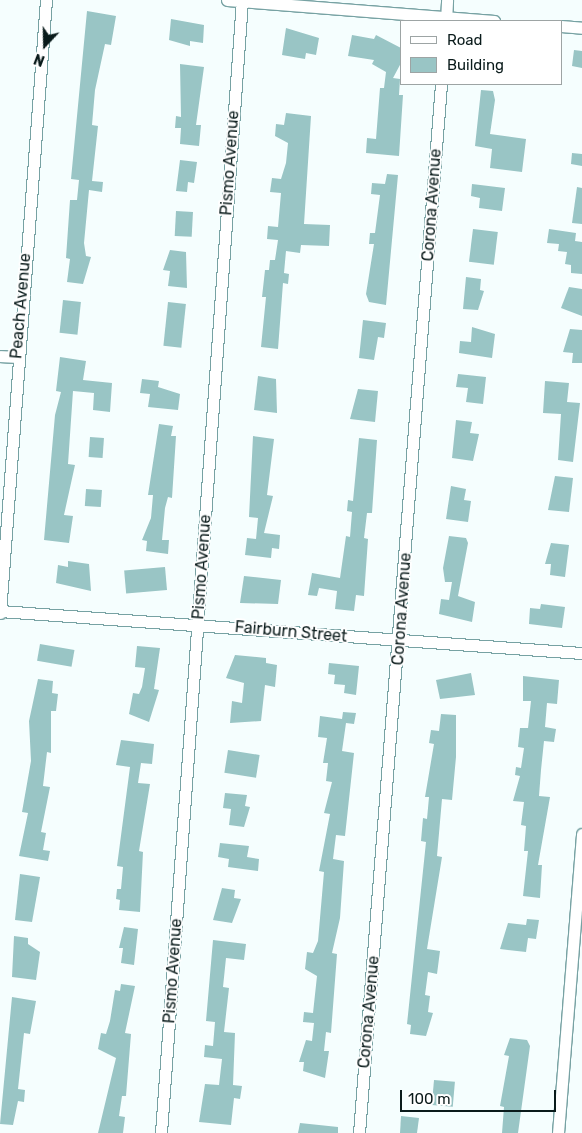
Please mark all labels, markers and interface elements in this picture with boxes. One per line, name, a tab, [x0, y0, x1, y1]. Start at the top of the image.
north arrow	[20, 20, 70, 70]
legend	[400, 20, 562, 85]
text: Road	[447, 31, 483, 49]
text: N	[32, 50, 47, 69]
text: Building	[447, 56, 504, 74]
street label: Pismo Avenue	[217, 110, 243, 216]
street label: Corona Avenue	[418, 148, 446, 262]
street label: Peach Avenue	[7, 252, 35, 360]
street label: Pismo Avenue	[189, 514, 215, 620]
street label: Corona Avenue	[388, 552, 416, 666]
street label: Fairburn Street	[234, 618, 348, 646]
street label: Pismo Avenue	[160, 918, 186, 1024]
street label: Corona Avenue	[354, 955, 384, 1069]
scale bar	[402, 1080, 558, 1112]
text: 100 m	[408, 1090, 450, 1108]

